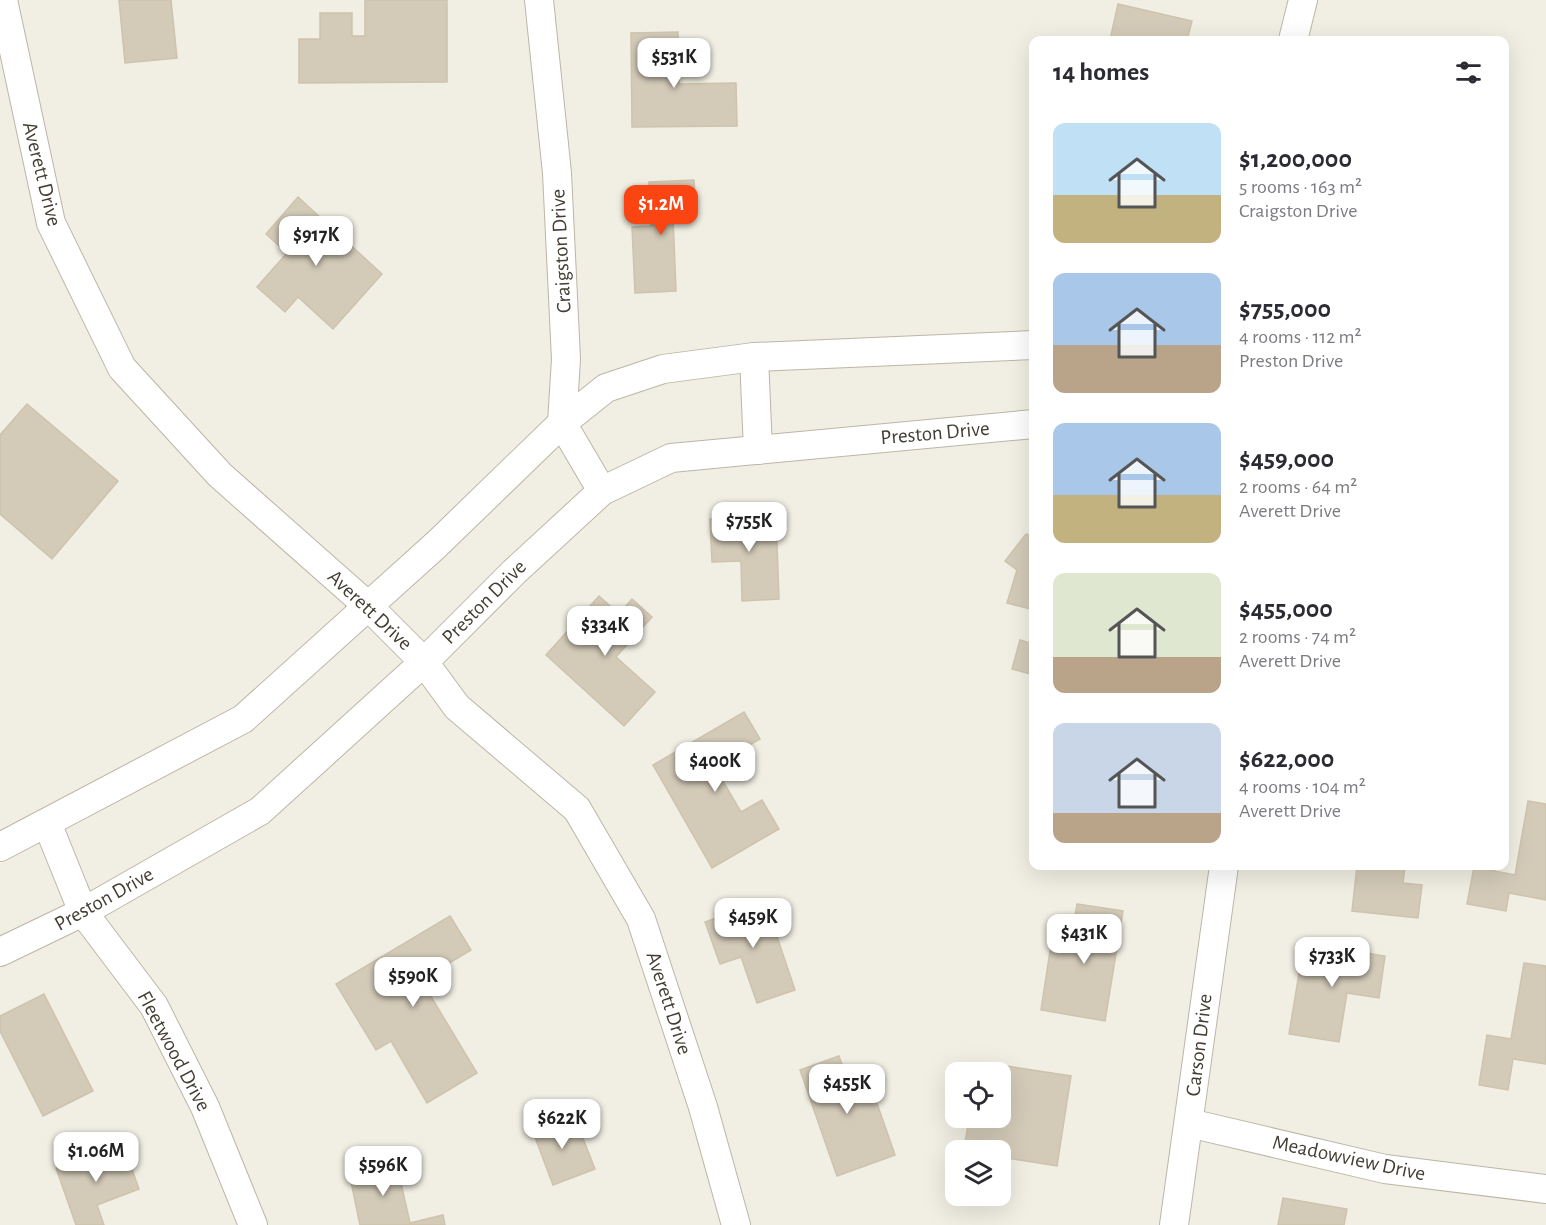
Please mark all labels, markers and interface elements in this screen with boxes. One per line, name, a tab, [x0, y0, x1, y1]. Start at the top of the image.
pin: $531K	[632, 38, 716, 89]
text: $531K	[651, 47, 697, 67]
icon: filters	[1452, 56, 1485, 89]
text: 14 homes	[1053, 59, 1149, 85]
street label: Averett Drive	[19, 120, 65, 228]
text: $1,200,000	[1239, 146, 1352, 172]
icon: home	[1101, 147, 1173, 219]
text: 5 rooms · 163 m²	[1239, 177, 1362, 197]
pin: $1.2M	[619, 185, 703, 236]
street label: Craigston Drive	[547, 188, 575, 314]
text: $1.2M	[638, 194, 684, 214]
text: Craigston Drive	[1239, 201, 1357, 221]
pin: $917K	[274, 216, 358, 267]
text: $917K	[293, 225, 339, 245]
text: $755,000	[1239, 296, 1331, 322]
icon: home	[1101, 297, 1173, 369]
text: 4 rooms · 112 m²	[1239, 327, 1362, 347]
text: Preston Drive	[1239, 351, 1343, 371]
street label: Preston Drive	[880, 418, 990, 448]
text: $459,000	[1239, 446, 1334, 472]
icon: home	[1101, 447, 1173, 519]
text: 2 rooms · 64 m²	[1239, 477, 1357, 497]
text: Averett Drive	[1239, 501, 1341, 521]
pin: $755K	[707, 502, 791, 553]
text: $755K	[726, 511, 772, 531]
street label: Preston Drive	[438, 556, 530, 648]
street label: Averett Drive	[324, 566, 416, 654]
text: $455,000	[1239, 596, 1333, 622]
icon: home	[1101, 597, 1173, 669]
pin: $334K	[563, 606, 647, 657]
text: $334K	[581, 615, 629, 635]
text: 2 rooms · 74 m²	[1239, 627, 1356, 647]
text: Averett Drive	[1239, 651, 1341, 671]
pin: $400K	[673, 742, 757, 793]
text: $622,000	[1239, 746, 1334, 772]
icon: home	[1101, 747, 1173, 819]
text: $400K	[689, 751, 741, 771]
text: 4 rooms · 104 m²	[1239, 777, 1366, 797]
text: Averett Drive	[1239, 801, 1341, 821]
street label: Preston Drive	[51, 863, 157, 935]
pin: $459K	[711, 898, 795, 949]
text: $459K	[728, 907, 778, 927]
pin: $431K	[1042, 914, 1126, 965]
text: $431K	[1061, 923, 1107, 943]
pin: $733K	[1290, 937, 1374, 988]
text: $733K	[1309, 946, 1355, 966]
street label: Averett Drive	[642, 949, 696, 1057]
pin: $590K	[371, 957, 455, 1008]
text: $590K	[388, 966, 438, 986]
street label: Fleetwood Drive	[134, 987, 214, 1115]
street label: Carson Drive	[1182, 993, 1216, 1097]
map controls	[945, 1062, 1011, 1206]
button: locate	[945, 1062, 1011, 1128]
pin: $455K	[805, 1064, 889, 1115]
text: $455K	[823, 1073, 871, 1093]
pin: $622K	[520, 1099, 604, 1150]
text: $622K	[537, 1108, 587, 1128]
pin: $1.06M	[47, 1132, 145, 1183]
street label: Meadowview Drive	[1271, 1132, 1427, 1184]
button: layers	[945, 1140, 1011, 1206]
text: $1.06M	[68, 1141, 124, 1161]
pin: $596K	[341, 1146, 425, 1197]
text: $596K	[359, 1155, 407, 1175]

